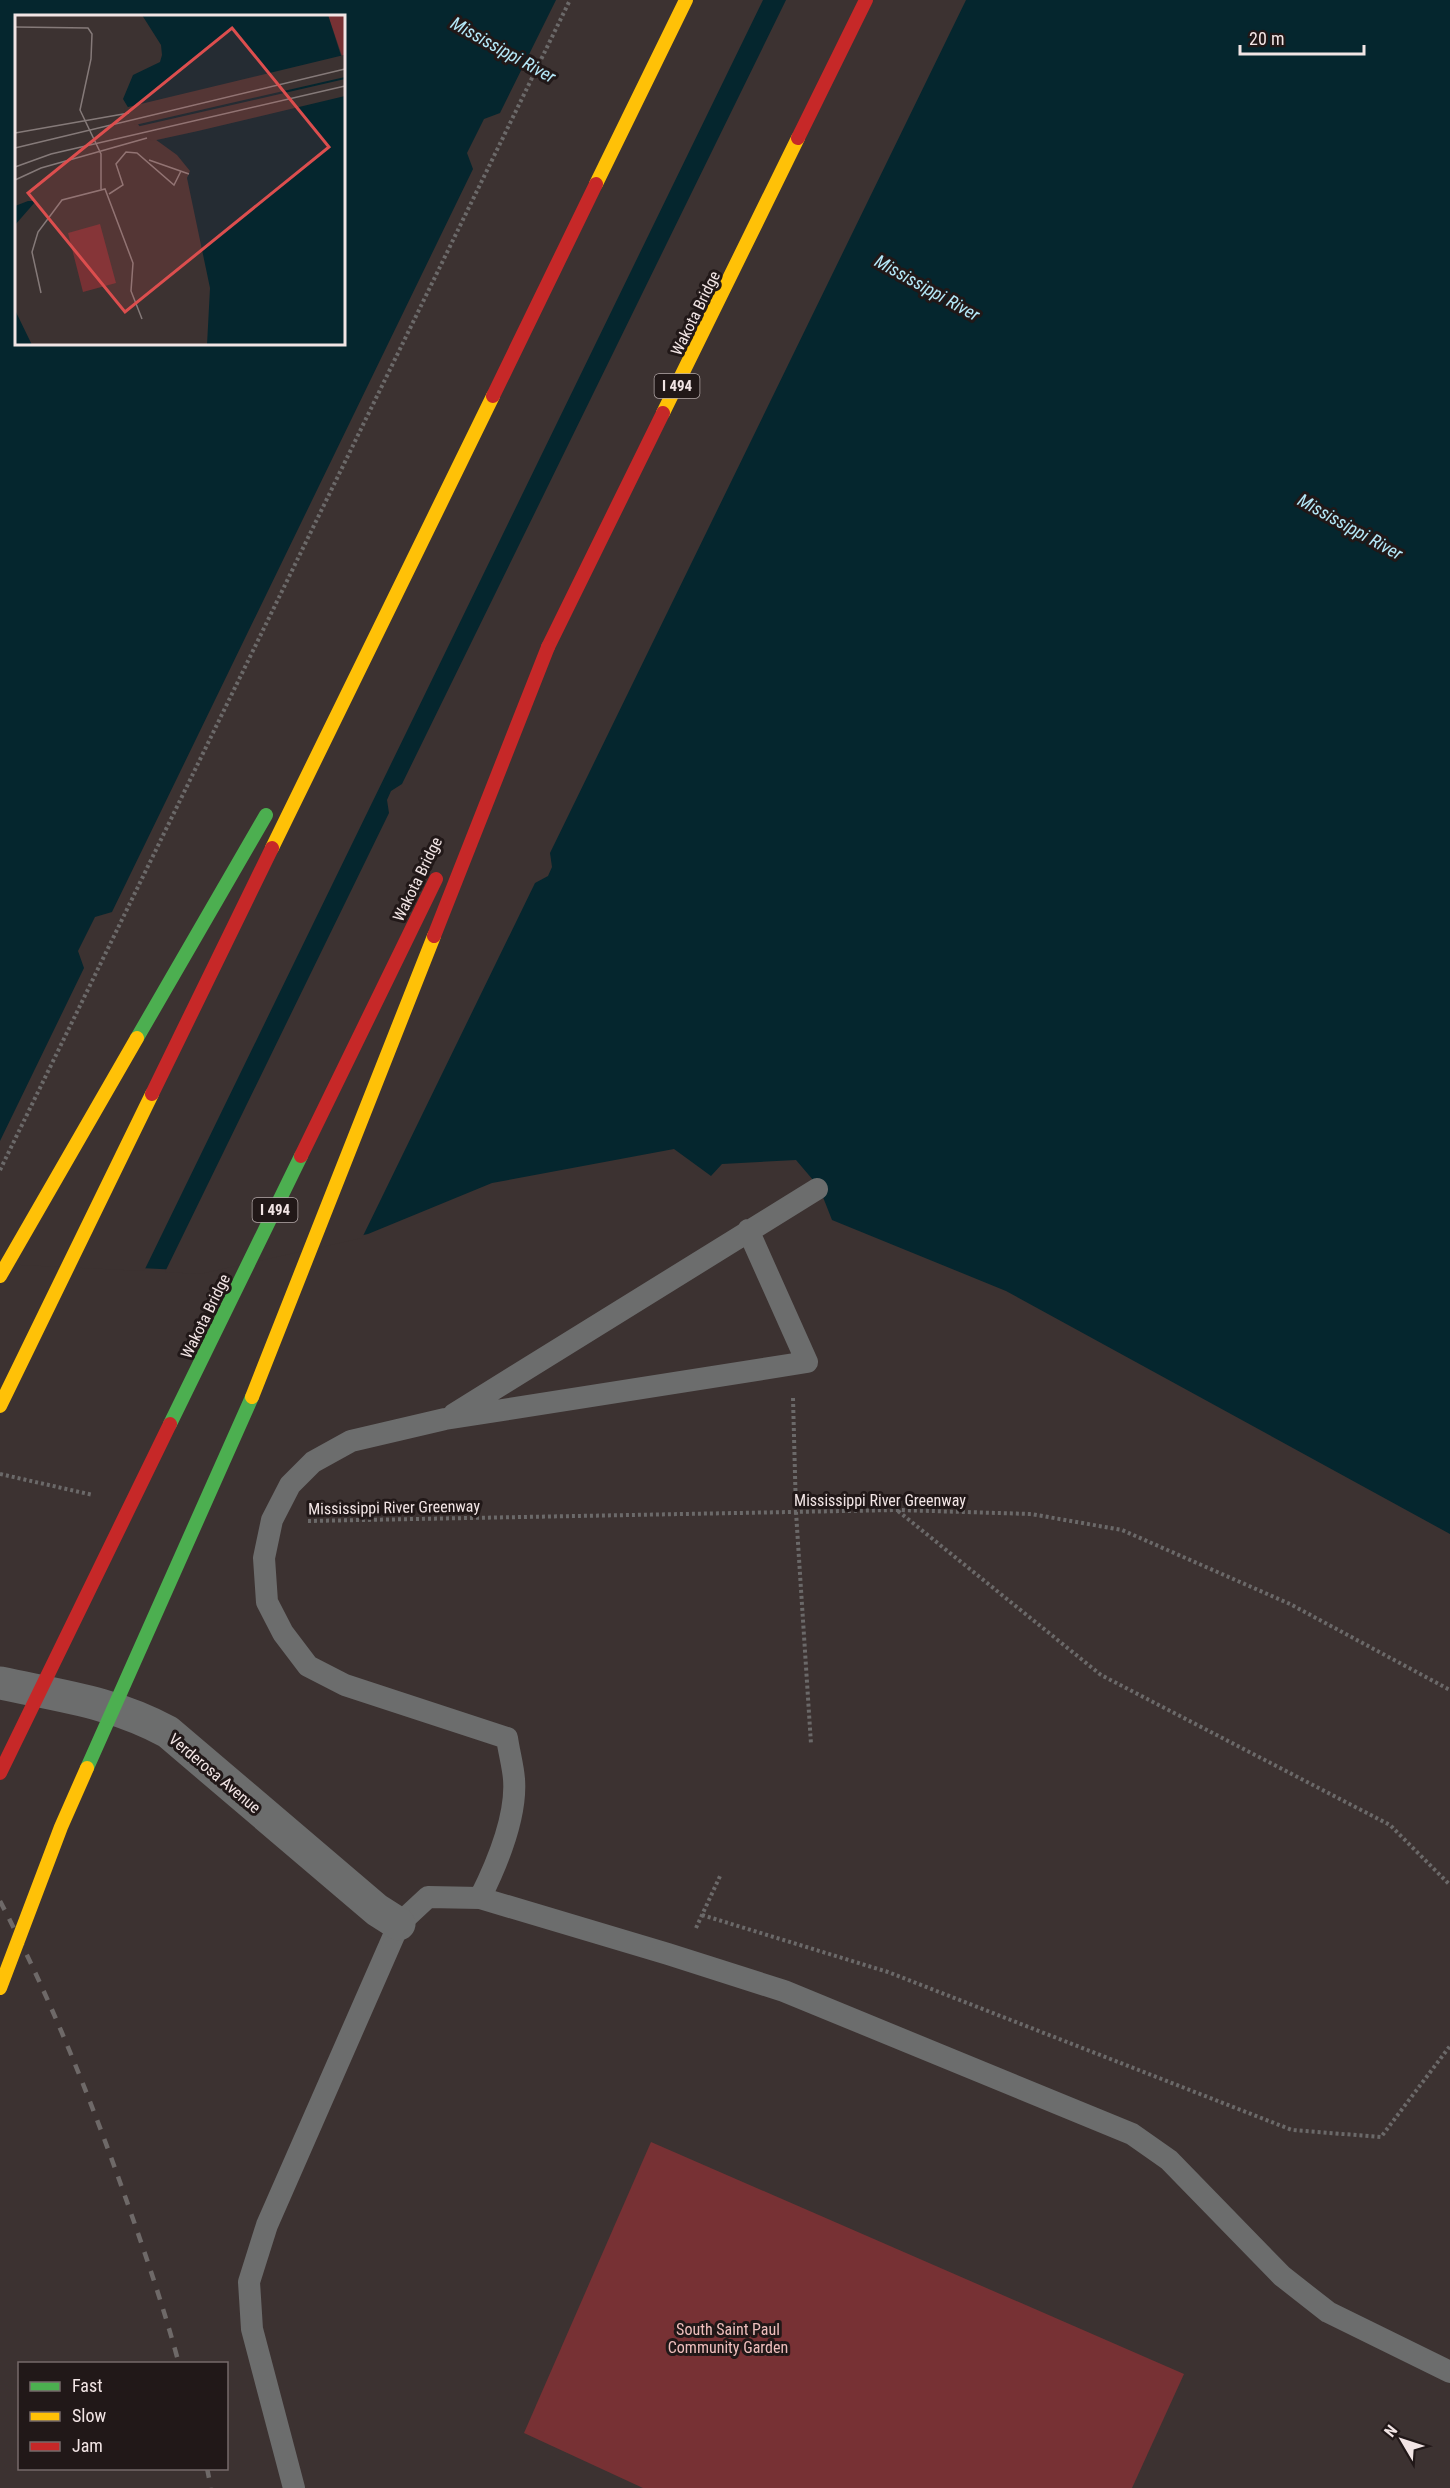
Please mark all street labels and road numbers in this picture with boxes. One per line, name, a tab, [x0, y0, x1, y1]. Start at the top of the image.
street label: Wakota Bridge	[667, 268, 724, 359]
road number: I 494	[654, 374, 700, 398]
street label: Wakota Bridge	[389, 834, 446, 925]
road number: I 494	[252, 1198, 298, 1222]
street label: Wakota Bridge	[177, 1271, 234, 1362]
street label: Mississippi River Greenway	[794, 1491, 966, 1510]
street label: Mississippi River Greenway	[308, 1496, 480, 1518]
street label: Verderosa Avenue	[165, 1730, 264, 1817]

